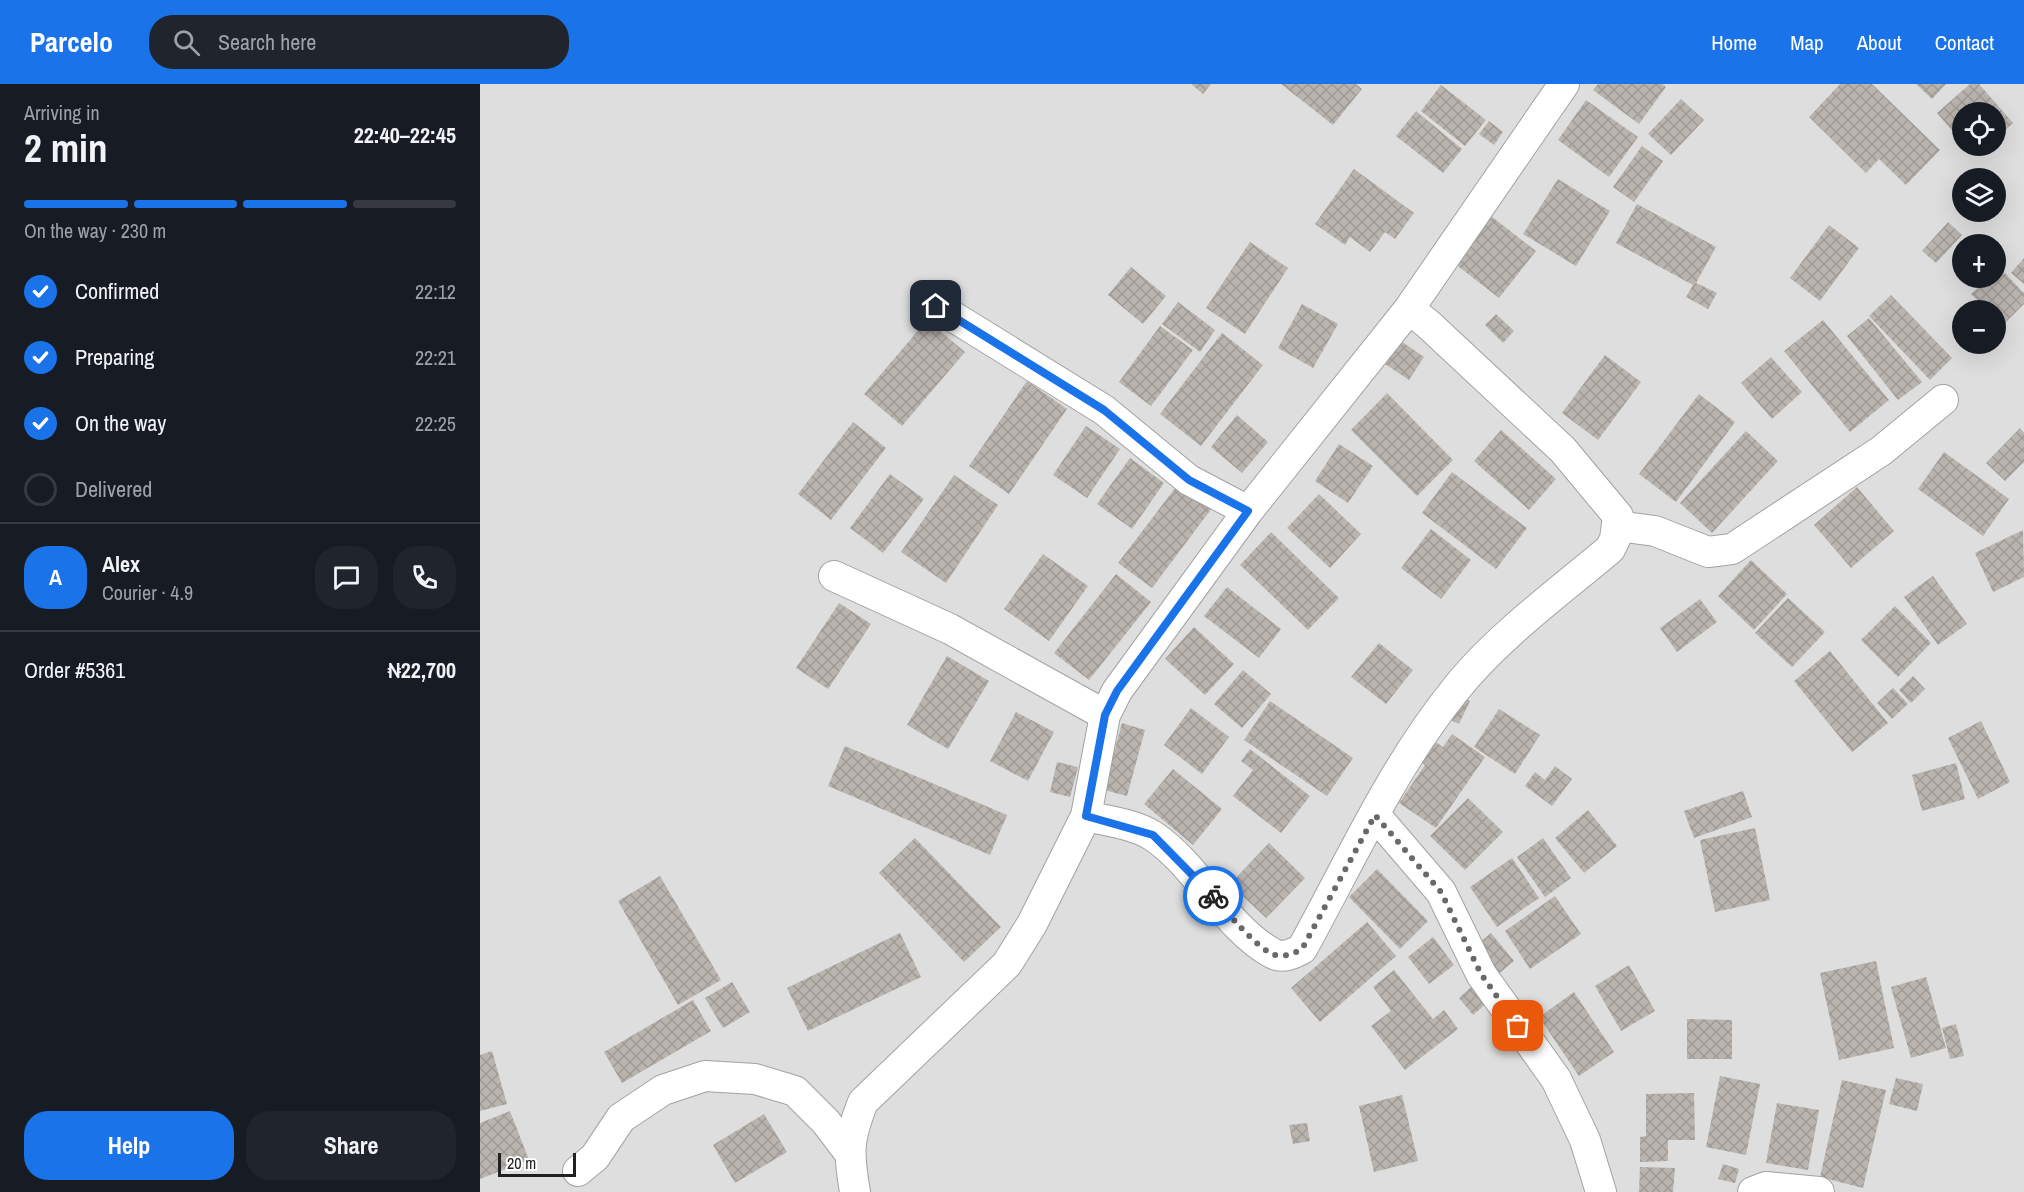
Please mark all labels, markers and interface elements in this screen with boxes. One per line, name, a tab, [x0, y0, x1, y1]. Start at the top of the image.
search box	[149, 15, 569, 69]
text: Parcelo	[30, 23, 113, 61]
icon: search	[170, 26, 203, 59]
text: Search here	[218, 27, 316, 57]
text: Home	[1711, 28, 1757, 57]
text: Map	[1790, 28, 1824, 57]
text: About	[1857, 28, 1902, 57]
text: Contact	[1935, 28, 1994, 57]
text: Arriving in	[24, 99, 100, 126]
map controls	[1952, 102, 2006, 354]
button: locate	[1952, 102, 2006, 156]
text: 22:40–22:45	[354, 120, 456, 150]
text: 2 min	[24, 122, 108, 174]
button: layers	[1952, 168, 2006, 222]
text: On the way · 230 m	[24, 217, 166, 244]
button: +	[1952, 234, 2006, 288]
icon: check	[24, 275, 57, 308]
text: Confirmed	[75, 276, 159, 306]
text: 22:12	[415, 278, 456, 305]
pin	[910, 280, 961, 331]
icon: home	[919, 289, 952, 322]
button: −	[1952, 300, 2006, 354]
icon: check	[24, 341, 57, 374]
text: Preparing	[75, 342, 154, 372]
text: 22:21	[415, 344, 456, 371]
icon: check	[24, 407, 57, 440]
text: On the way	[75, 408, 166, 438]
text: 22:25	[415, 410, 456, 437]
text: Delivered	[75, 474, 152, 504]
button: chat	[315, 546, 378, 609]
button: phone	[393, 546, 456, 609]
text: Alex	[102, 549, 140, 579]
text: A	[49, 562, 62, 592]
text: Courier · 4.9	[102, 579, 193, 606]
text: Order #5361	[24, 655, 125, 685]
text: ₦22,700	[388, 655, 456, 685]
courier	[1183, 866, 1243, 926]
icon: bike	[1197, 880, 1230, 913]
pin	[1492, 1000, 1543, 1051]
icon: bag	[1501, 1009, 1534, 1042]
button: Help	[24, 1111, 234, 1180]
button: Share	[246, 1111, 456, 1180]
scale bar	[498, 1150, 576, 1178]
text: 20 m	[507, 1152, 536, 1174]

